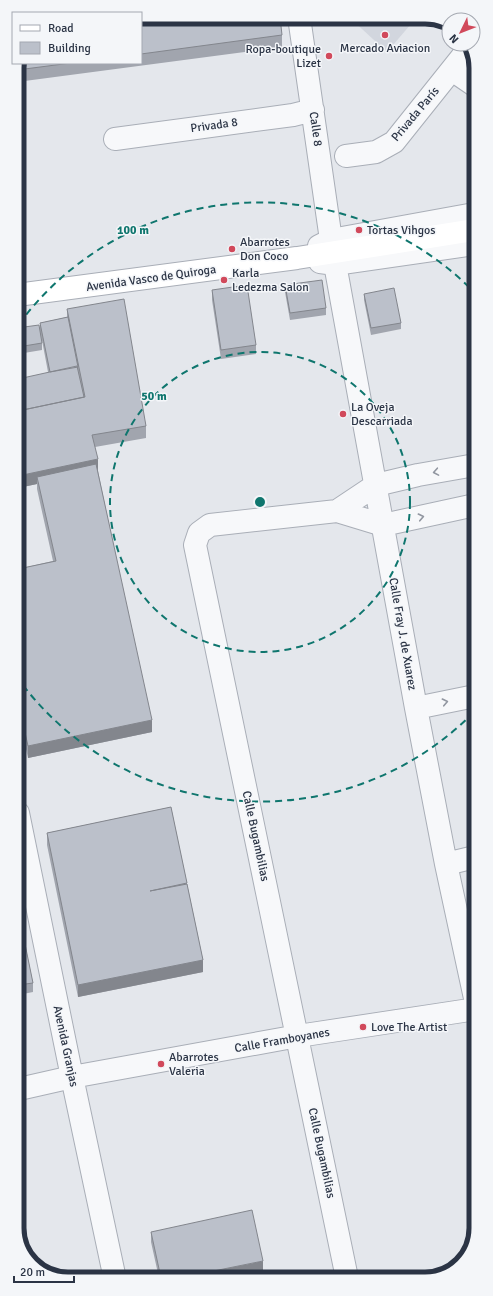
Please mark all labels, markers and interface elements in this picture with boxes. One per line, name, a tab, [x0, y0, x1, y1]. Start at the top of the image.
legend	[12, 12, 142, 64]
north arrow	[441, 12, 481, 52]
text: Road	[48, 21, 74, 36]
marker: Mercado Aviacion	[380, 30, 390, 40]
text: N	[447, 31, 461, 46]
text: Building	[48, 41, 91, 56]
place label: Mercado Aviacion	[340, 41, 430, 56]
place label: Ropa-boutique Lizet	[246, 42, 321, 71]
marker: Ropa-boutique Lizet	[324, 51, 334, 61]
street label: Privada París	[388, 84, 443, 145]
street label: Calle 8	[306, 111, 325, 148]
street label: Privada 8	[190, 115, 239, 136]
text: 100 m	[117, 223, 149, 238]
place label: Tortas Vihgos	[367, 223, 436, 238]
marker: Tortas Vihgos	[354, 225, 364, 235]
place label: Abarrotes Don Coco	[240, 235, 290, 264]
marker: Abarrotes Don Coco	[227, 244, 237, 254]
street label: Avenida Vasco de Quiroga	[85, 262, 217, 295]
place label: Karla Ledezma Salon	[232, 266, 309, 295]
marker: Karla Ledezma Salon	[219, 275, 229, 285]
text: 50 m	[141, 389, 167, 404]
place label: La Oveja Descarriada	[351, 400, 413, 429]
marker: La Oveja Descarriada	[338, 409, 348, 419]
one-way arrow	[433, 467, 440, 476]
centre of rings	[253, 495, 267, 509]
one-way arrow	[418, 513, 425, 521]
street label: Calle Fray J. de Xuarez	[385, 577, 420, 692]
one-way arrow	[442, 698, 449, 706]
street label: Calle Bugambilias	[239, 789, 272, 883]
street label: Avenida Granjas	[50, 1004, 81, 1088]
place label: Love The Artist	[371, 1020, 447, 1035]
marker: Love The Artist	[358, 1022, 368, 1032]
street label: Calle Framboyanes	[233, 1025, 331, 1056]
place label: Abarrotes Valeria	[169, 1050, 219, 1079]
marker: Abarrotes Valeria	[156, 1059, 166, 1069]
street label: Calle Bugambilias	[305, 1106, 338, 1200]
scale bar	[14, 1258, 74, 1284]
text: 20 m	[20, 1265, 45, 1280]

